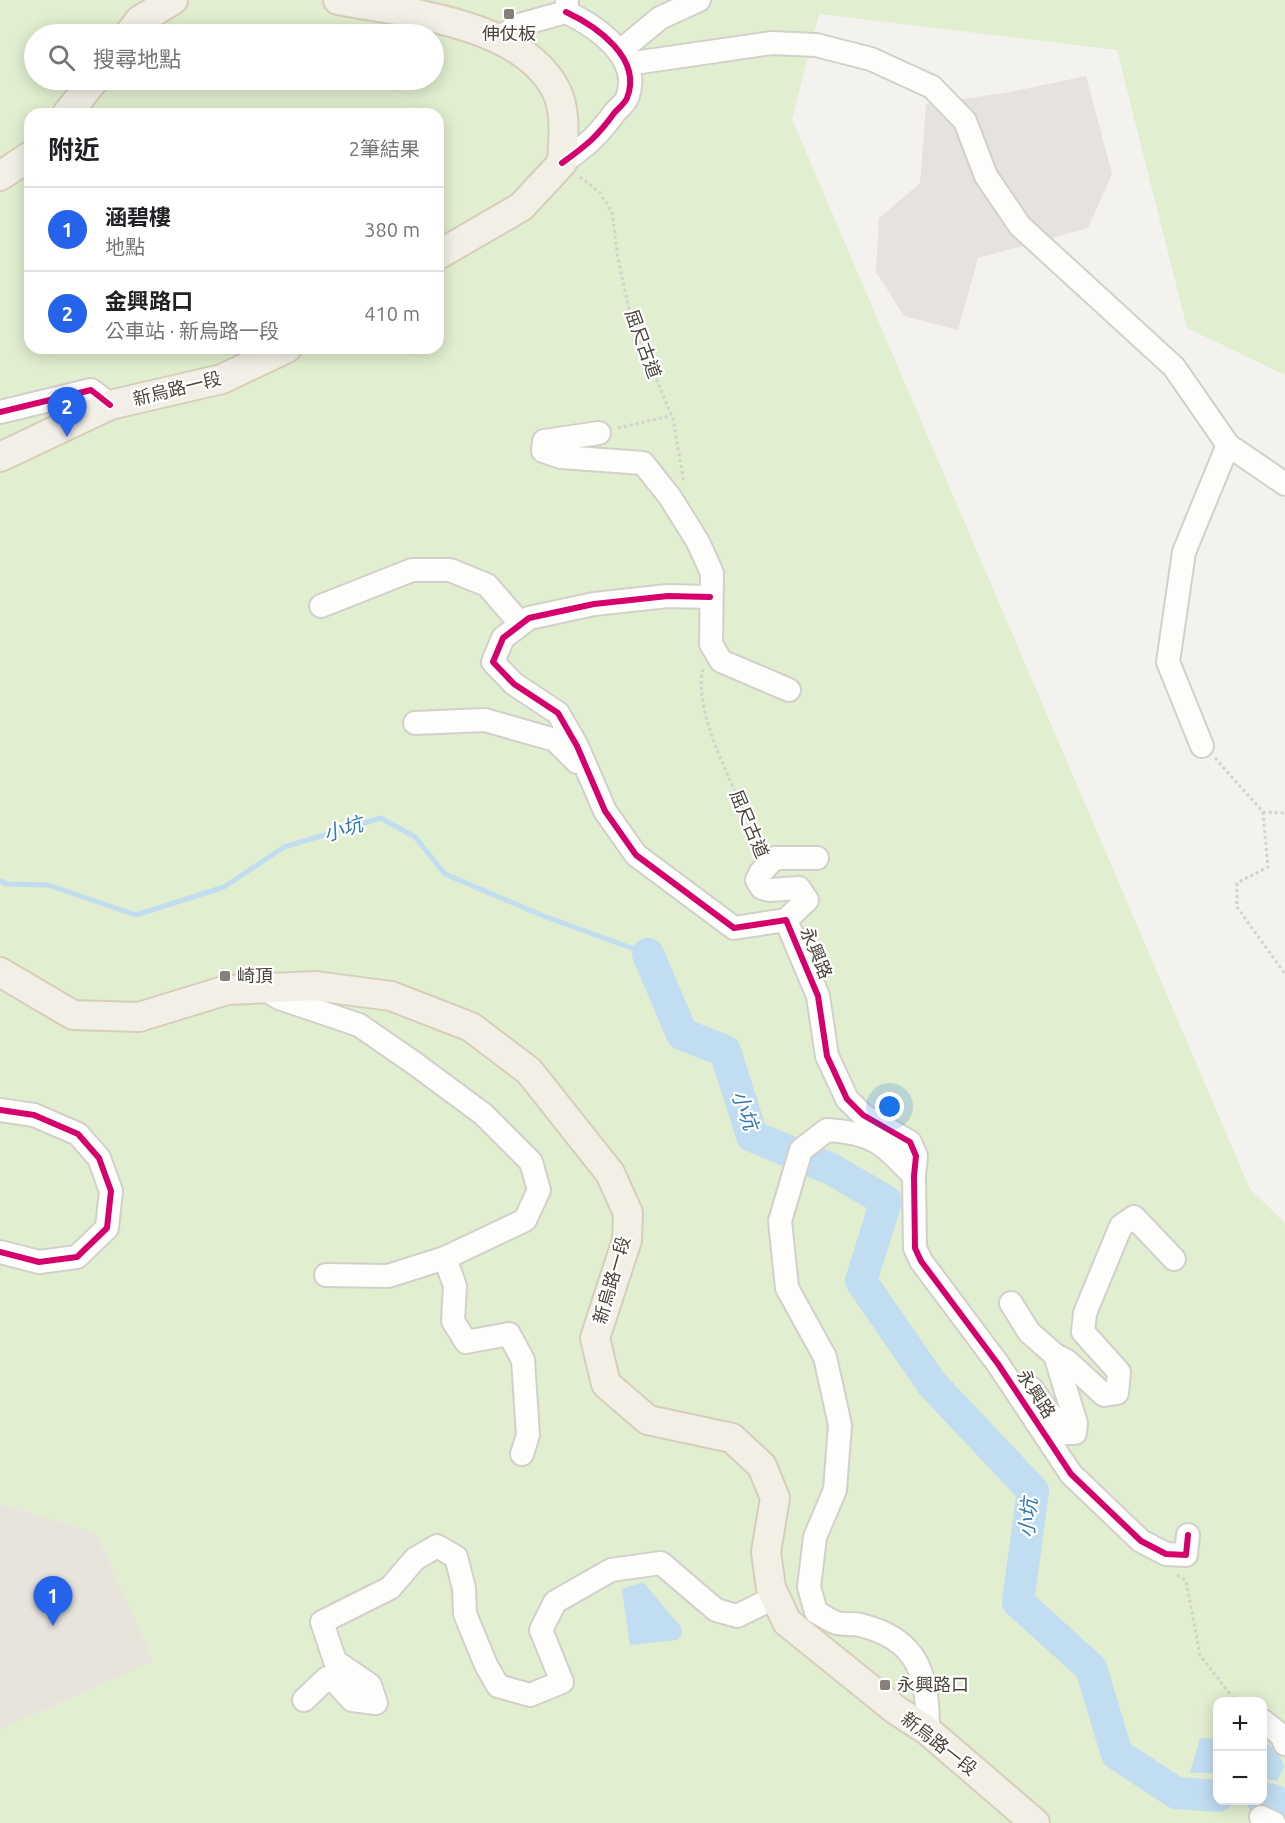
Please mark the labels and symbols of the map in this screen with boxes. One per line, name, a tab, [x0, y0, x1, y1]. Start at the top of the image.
marker: 伸仗板	[502, 7, 516, 21]
place label: 伸仗板	[482, 23, 536, 43]
street label: 屈尺古道	[622, 306, 666, 381]
street label: 新烏路一段	[131, 367, 223, 409]
pin: 2	[48, 388, 86, 437]
street label: 屈尺古道	[727, 787, 773, 861]
water label: 小坑	[320, 811, 368, 845]
street label: 永興路	[797, 924, 837, 981]
place label: 崎頂	[237, 965, 273, 985]
marker: 崎頂	[218, 969, 232, 983]
water label: 小坑	[728, 1087, 764, 1135]
your location	[875, 1092, 904, 1121]
street label: 新烏路一段	[589, 1234, 633, 1326]
street label: 永興路	[1014, 1365, 1060, 1422]
water label: 小坑	[1014, 1494, 1041, 1539]
pin: 1	[34, 1576, 72, 1626]
place label: 永興路口	[897, 1674, 969, 1694]
marker: 永興路口	[878, 1678, 892, 1692]
street label: 新烏路一段	[898, 1708, 981, 1779]

